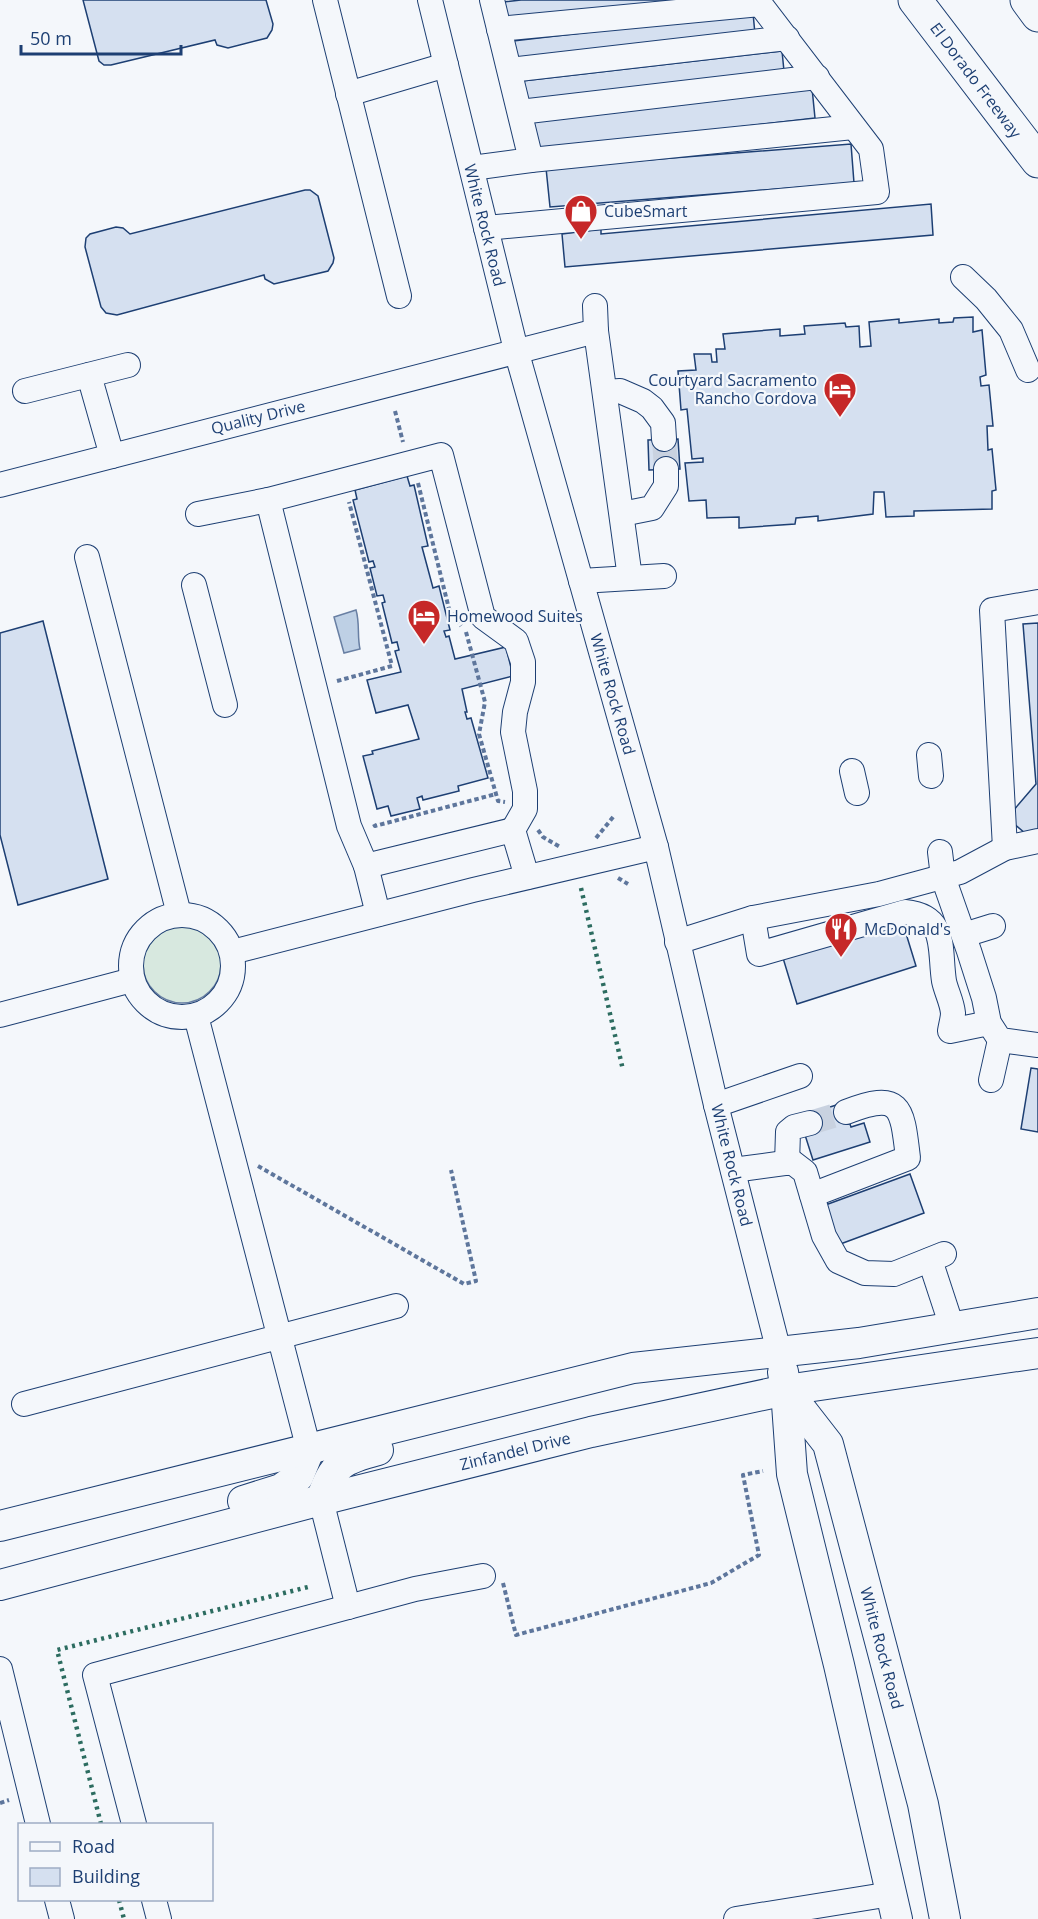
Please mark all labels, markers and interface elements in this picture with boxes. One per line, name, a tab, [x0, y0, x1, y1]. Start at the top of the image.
scale bar	[21, 18, 182, 56]
street label: El Dorado Freeway	[925, 18, 1027, 143]
text: 50 m	[30, 26, 72, 50]
street label: White Rock Road	[459, 162, 511, 288]
shop icon: CubeSmart	[563, 193, 599, 240]
place label: CubeSmart	[604, 200, 688, 222]
place label: Courtyard Sacramento Rancho Cordova	[648, 369, 817, 409]
hotel icon: Courtyard Sacramento Rancho Cordova	[822, 371, 858, 418]
street label: Quality Drive	[209, 395, 307, 439]
hotel icon: Homewood Suites	[406, 598, 442, 645]
place label: Homewood Suites	[447, 605, 583, 627]
street label: White Rock Road	[585, 631, 641, 757]
restaurant icon: McDonald's	[823, 911, 859, 958]
place label: McDonald's	[864, 918, 951, 940]
street label: White Rock Road	[706, 1102, 758, 1228]
street label: Zinfandel Drive	[457, 1427, 573, 1475]
street label: White Rock Road	[855, 1585, 909, 1711]
legend	[18, 1823, 213, 1901]
text: Road	[72, 1834, 115, 1858]
text: Building	[72, 1864, 140, 1888]

